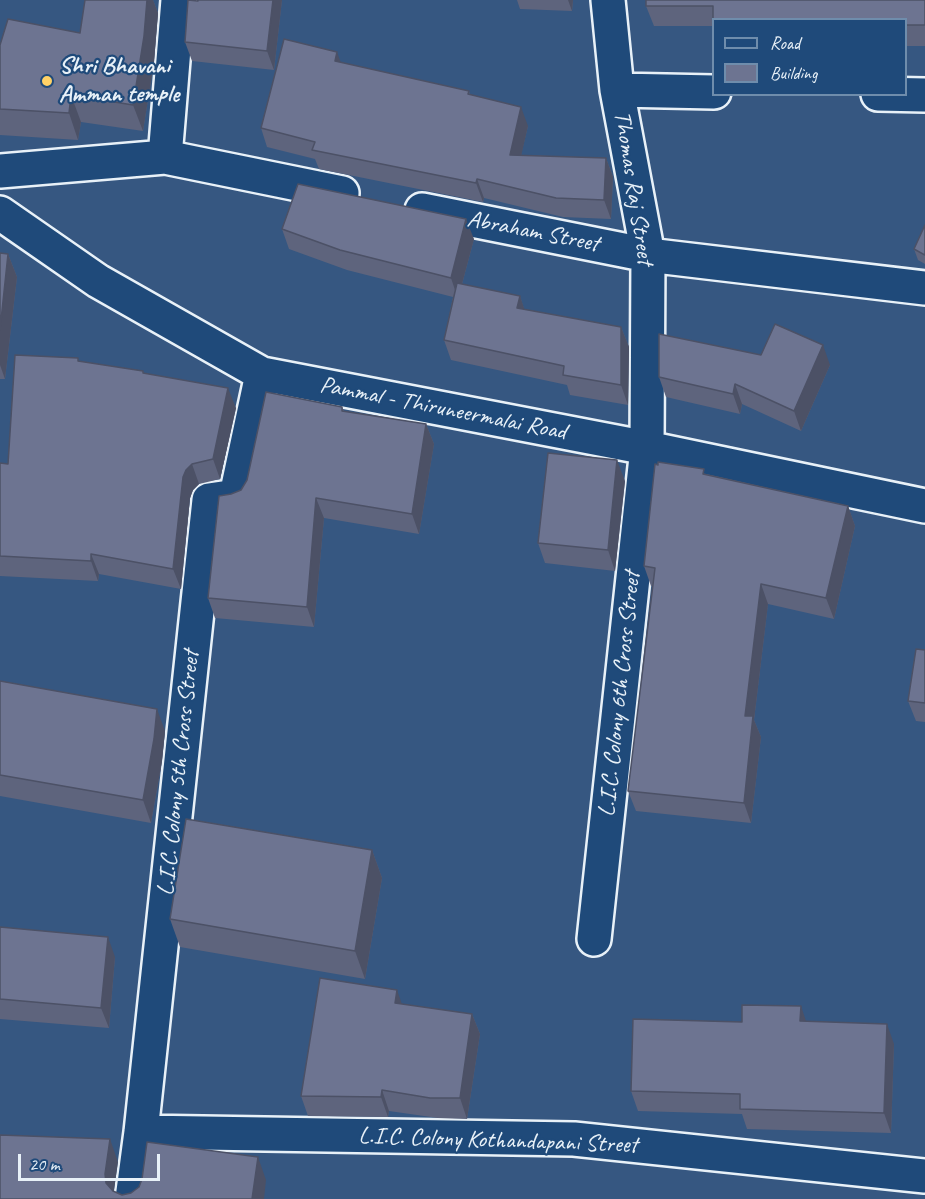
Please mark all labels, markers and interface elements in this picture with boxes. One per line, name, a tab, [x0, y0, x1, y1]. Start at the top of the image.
legend	[712, 18, 907, 96]
text: Road	[770, 32, 800, 54]
place label: Shri Bhavani Amman temple	[59, 53, 179, 109]
text: Building	[770, 62, 817, 84]
marker: Shri Bhavani Amman temple	[40, 74, 54, 88]
street label: Thomas Raj Street	[607, 109, 659, 267]
street label: Abraham Street	[465, 205, 601, 259]
street label: Pammal - Thiruneermalai Road	[317, 371, 569, 447]
street label: L.I.C. Colony 6th Cross Street	[593, 570, 647, 818]
street label: L.I.C. Colony 5th Cross Street	[152, 649, 206, 897]
street label: L.I.C. Colony Kothandapani Street	[358, 1122, 638, 1160]
scale bar	[21, 1142, 164, 1180]
text: 20 m	[29, 1153, 60, 1175]

